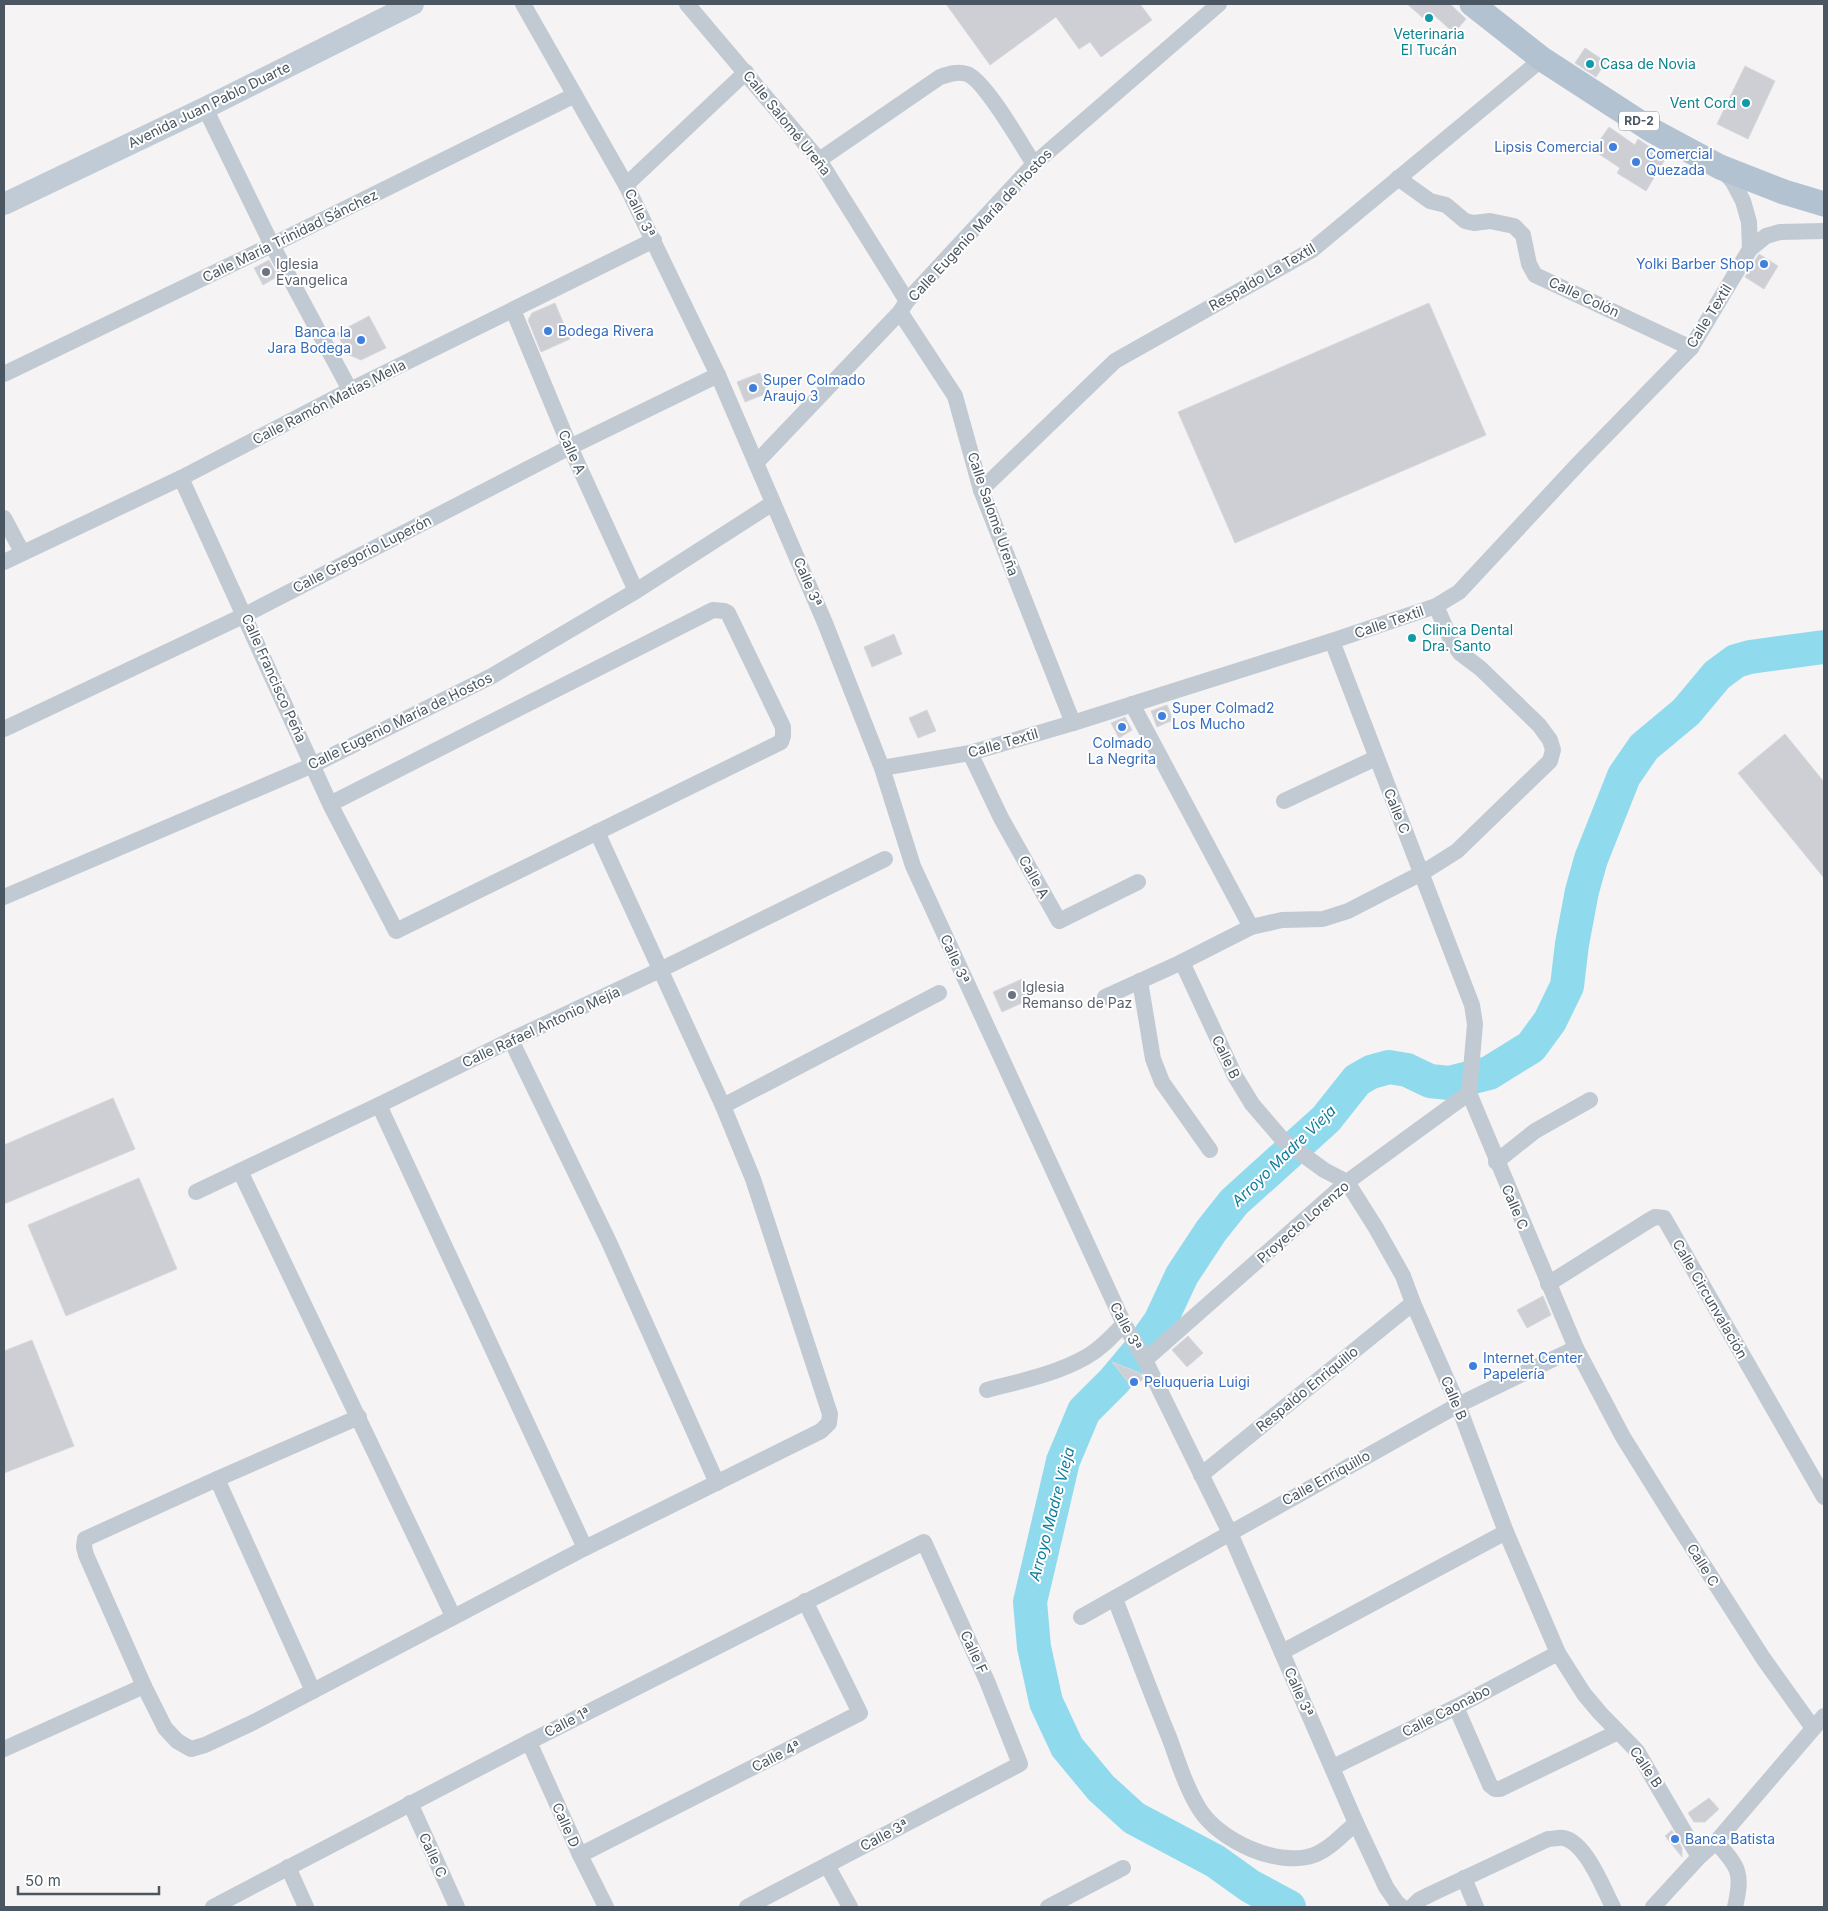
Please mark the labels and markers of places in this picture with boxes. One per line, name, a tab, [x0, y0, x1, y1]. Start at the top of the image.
marker: Veterinaria El Tucán	[1423, 12, 1435, 24]
place label: Veterinaria El Tucán	[1393, 25, 1465, 58]
place label: Casa de Novia	[1600, 55, 1696, 72]
marker: Casa de Novia	[1584, 58, 1596, 70]
place label: Vent Cord	[1670, 94, 1736, 111]
marker: Vent Cord	[1740, 97, 1752, 109]
place label: Lipsis Comercial	[1494, 138, 1603, 155]
marker: Lipsis Comercial	[1607, 141, 1619, 153]
place label: Comercial Quezada	[1646, 145, 1713, 178]
marker: Comercial Quezada	[1630, 156, 1642, 168]
place label: Iglesia Evangelica	[276, 255, 348, 288]
place label: Yolki Barber Shop	[1636, 255, 1754, 272]
marker: Yolki Barber Shop	[1758, 258, 1770, 270]
marker: Iglesia Evangelica	[260, 266, 272, 278]
place label: Bodega Rivera	[558, 322, 654, 339]
place label: Banca la Jara Bodega	[267, 323, 351, 356]
marker: Bodega Rivera	[542, 325, 554, 337]
marker: Banca la Jara Bodega	[355, 334, 367, 346]
place label: Super Colmado Araujo 3	[763, 371, 865, 404]
marker: Super Colmado Araujo 3	[747, 382, 759, 394]
place label: Clinica Dental Dra. Santo	[1422, 621, 1513, 654]
marker: Clinica Dental Dra. Santo	[1406, 632, 1418, 644]
place label: Super Colmad2 Los Mucho	[1172, 699, 1274, 732]
marker: Super Colmad2 Los Mucho	[1156, 710, 1168, 722]
marker: Colmado La Negrita	[1116, 721, 1128, 733]
place label: Colmado La Negrita	[1088, 734, 1156, 767]
place label: Iglesia Remanso de Paz	[1022, 978, 1132, 1011]
marker: Iglesia Remanso de Paz	[1006, 989, 1018, 1001]
place label: Internet Center Papelería	[1483, 1349, 1583, 1382]
marker: Internet Center Papelería	[1467, 1360, 1479, 1372]
place label: Peluqueria Luigi	[1144, 1373, 1250, 1390]
marker: Peluqueria Luigi	[1128, 1376, 1140, 1388]
place label: Banca Batista	[1685, 1830, 1775, 1847]
marker: Banca Batista	[1669, 1833, 1681, 1845]

